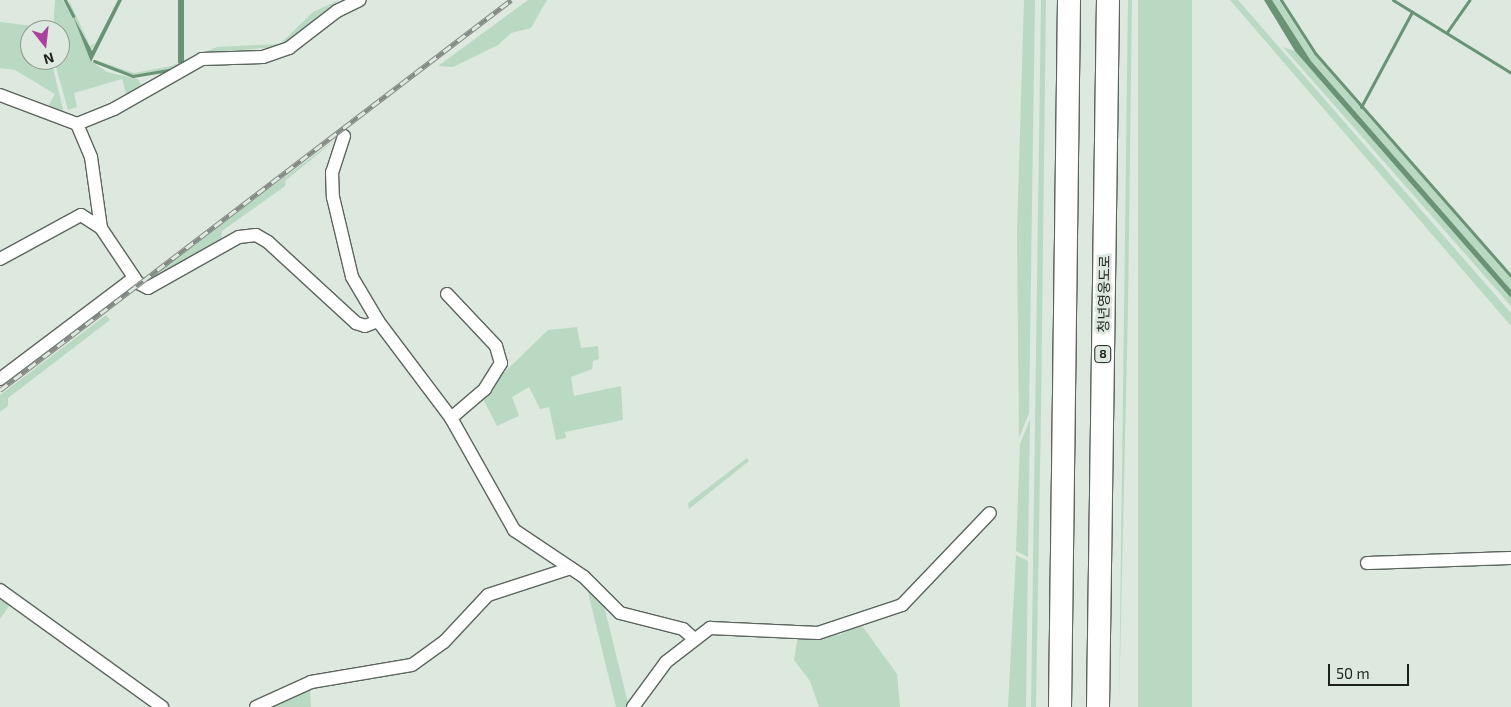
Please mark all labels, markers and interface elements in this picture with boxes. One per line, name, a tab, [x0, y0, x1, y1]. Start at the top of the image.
north arrow	[20, 20, 70, 70]
text: N	[42, 49, 56, 69]
street label: 청년영웅도로	[1095, 255, 1113, 333]
road number: 8	[1094, 344, 1112, 364]
scale bar	[1331, 654, 1412, 686]
text: 50 m	[1336, 664, 1370, 682]

